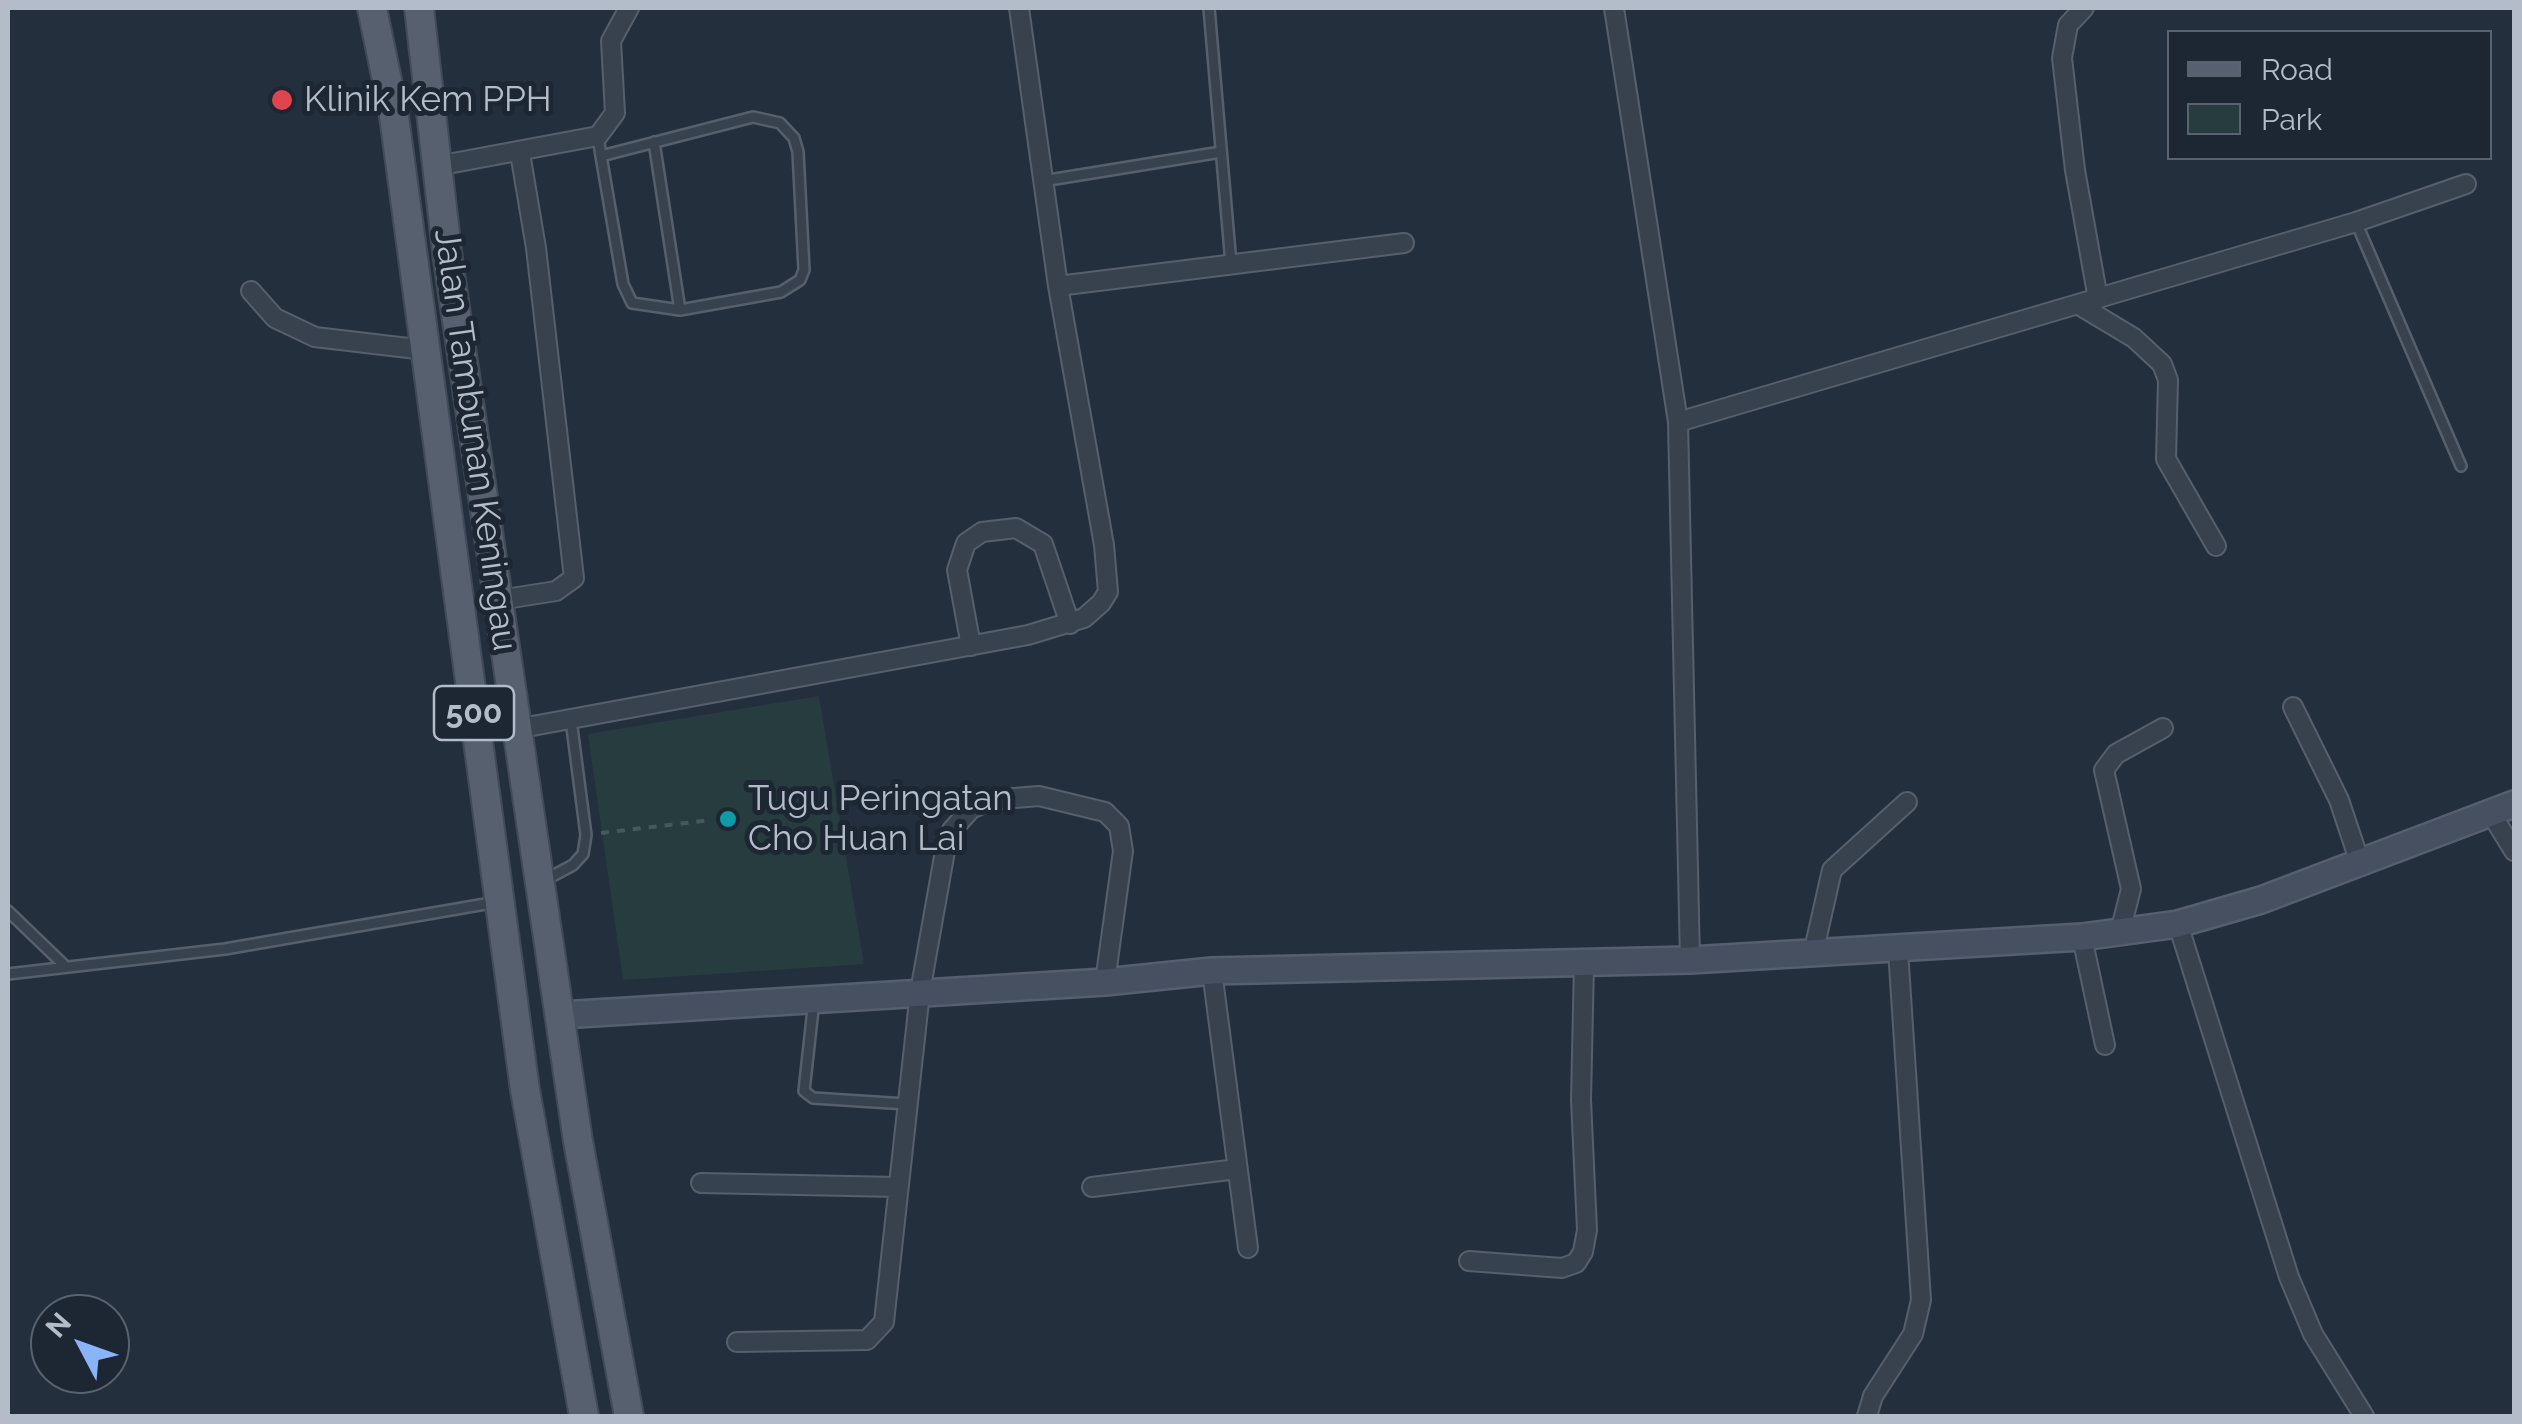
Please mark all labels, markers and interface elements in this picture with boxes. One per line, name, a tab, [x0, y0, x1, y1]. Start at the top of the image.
legend	[2167, 30, 2492, 160]
text: Road	[2261, 52, 2333, 87]
place label: Klinik Kem PPH	[304, 79, 552, 121]
marker: Klinik Kem PPH	[269, 87, 295, 113]
text: Park	[2261, 102, 2322, 137]
street label: Jalan Tambunan Keningau	[425, 226, 525, 654]
road number: 500	[434, 686, 514, 740]
place label: Tugu Peringatan Cho Huan Lai	[748, 778, 1013, 860]
marker: Tugu Peringatan Cho Huan Lai	[717, 808, 739, 830]
north arrow	[30, 1294, 130, 1394]
text: N	[39, 1306, 78, 1344]

